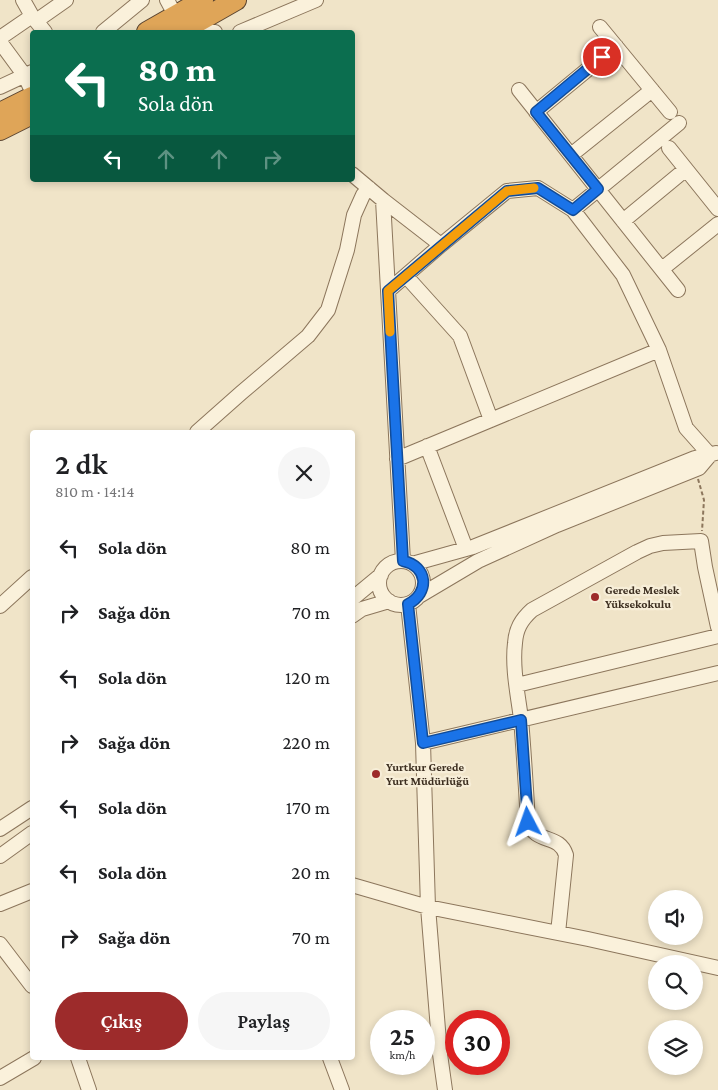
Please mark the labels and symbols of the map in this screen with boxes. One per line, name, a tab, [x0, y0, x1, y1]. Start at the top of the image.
pin	[581, 36, 623, 78]
place label: Gerede Meslek Yüksekokulu	[605, 583, 680, 611]
marker: Gerede Meslek Yüksekokulu	[589, 591, 601, 603]
place label: Yurtkur Gerede Yurt Müdürlüğü	[386, 760, 469, 788]
marker: Yurtkur Gerede Yurt Müdürlüğü	[370, 768, 382, 780]
position arrow	[501, 795, 553, 847]
speed limit sign: 30	[445, 1010, 510, 1075]

